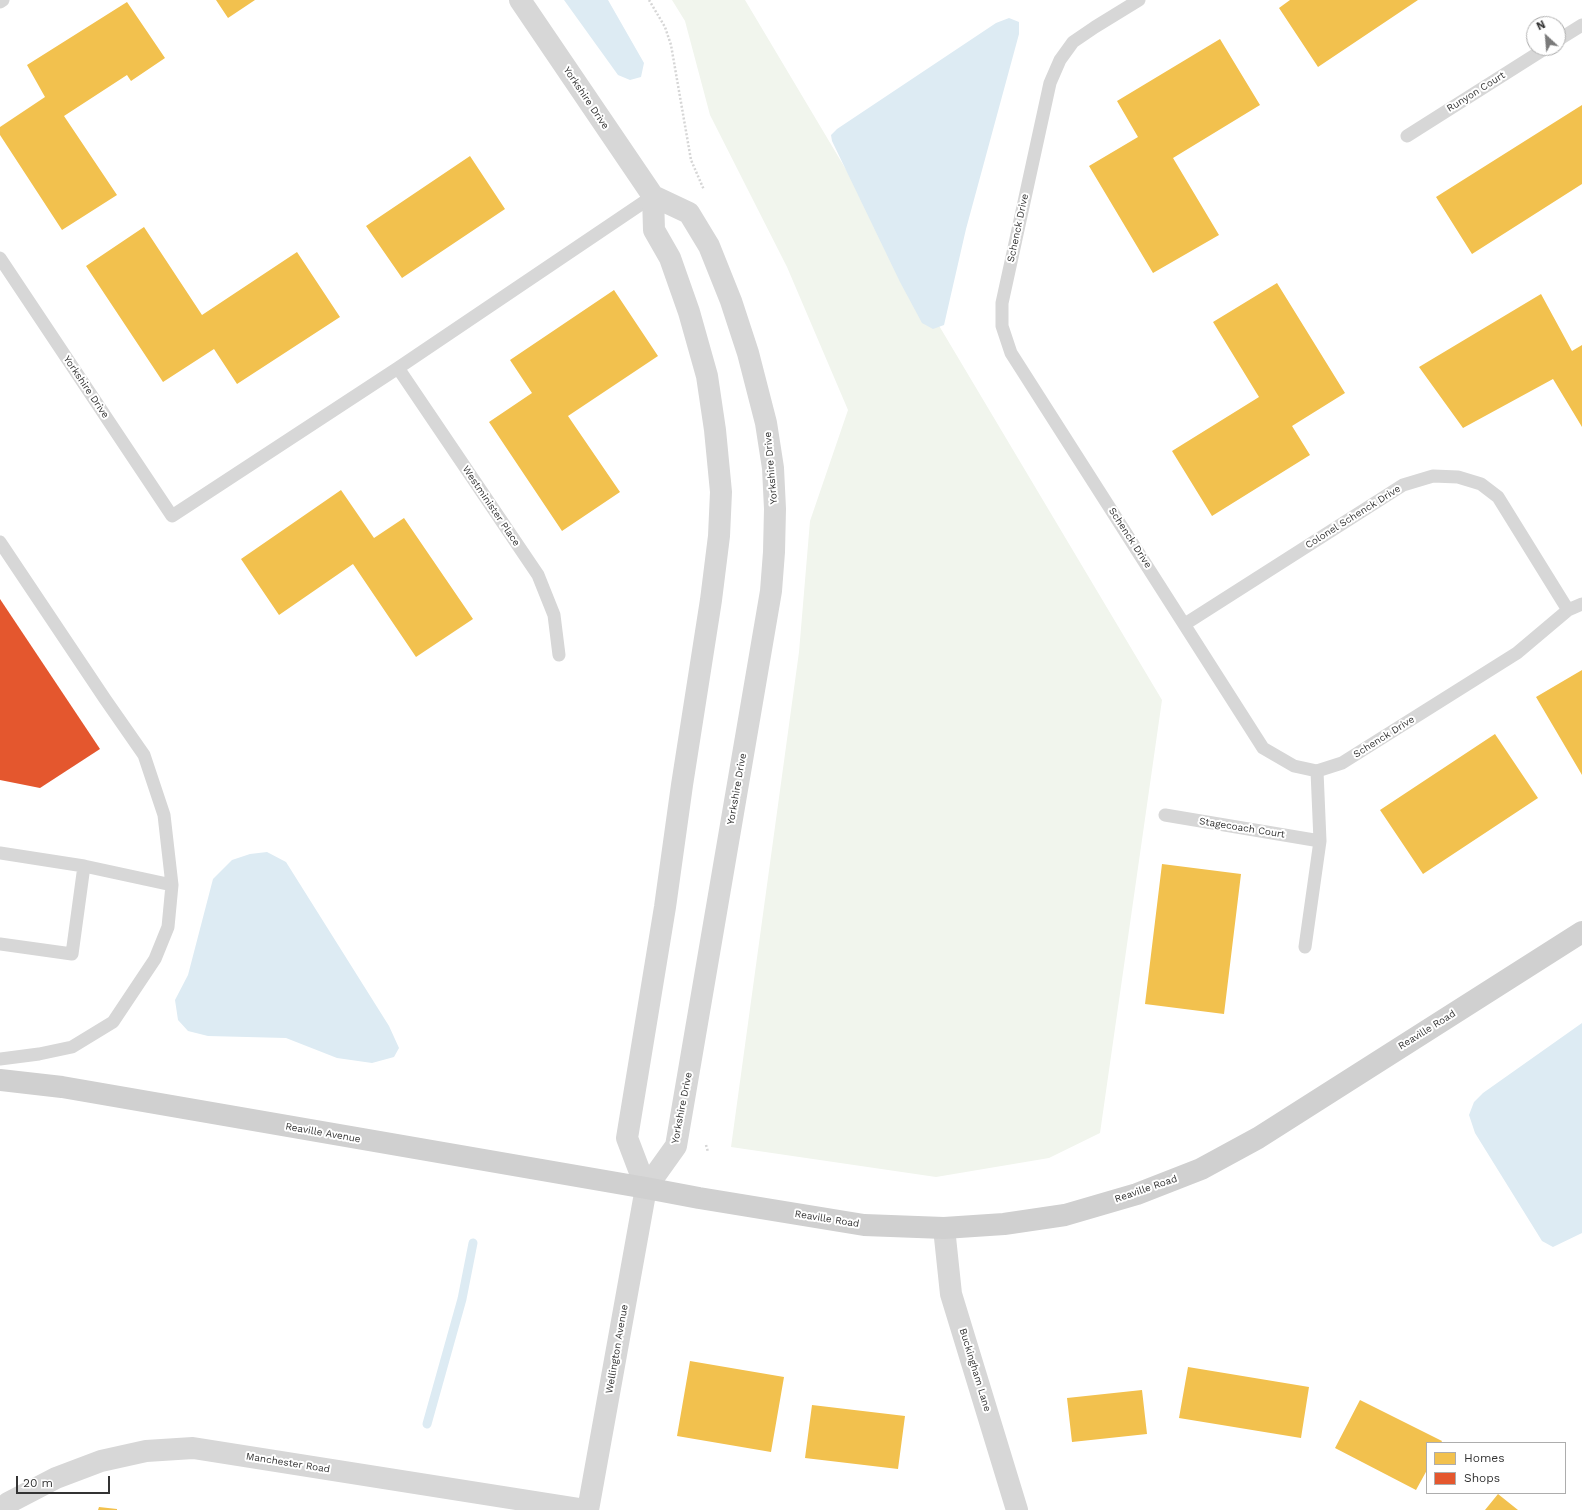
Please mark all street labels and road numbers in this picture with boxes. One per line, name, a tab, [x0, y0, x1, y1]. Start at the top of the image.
street label: Yorkshire Drive	[561, 64, 611, 132]
street label: Runyon Court	[1445, 69, 1507, 115]
street label: Schenck Drive	[1005, 193, 1031, 263]
street label: Yorkshire Drive	[61, 353, 111, 421]
street label: Yorkshire Drive	[762, 431, 780, 505]
street label: Westminister Place	[460, 463, 522, 549]
street label: Colonel Schenck Drive	[1303, 483, 1403, 551]
street label: Schenck Drive	[1106, 506, 1154, 570]
street label: Schenck Drive	[1351, 713, 1417, 761]
street label: Yorkshire Drive	[725, 752, 749, 826]
street label: Stagecoach Court	[1198, 815, 1286, 841]
street label: Reaville Road	[1396, 1008, 1458, 1052]
street label: Yorkshire Drive	[669, 1071, 695, 1145]
street label: Reaville Avenue	[284, 1120, 362, 1146]
street label: Reaville Road	[1113, 1173, 1179, 1205]
street label: Reaville Road	[794, 1208, 860, 1230]
street label: Wellington Avenue	[603, 1303, 631, 1395]
street label: Buckingham Lane	[957, 1327, 993, 1413]
street label: Manchester Road	[245, 1450, 331, 1476]

